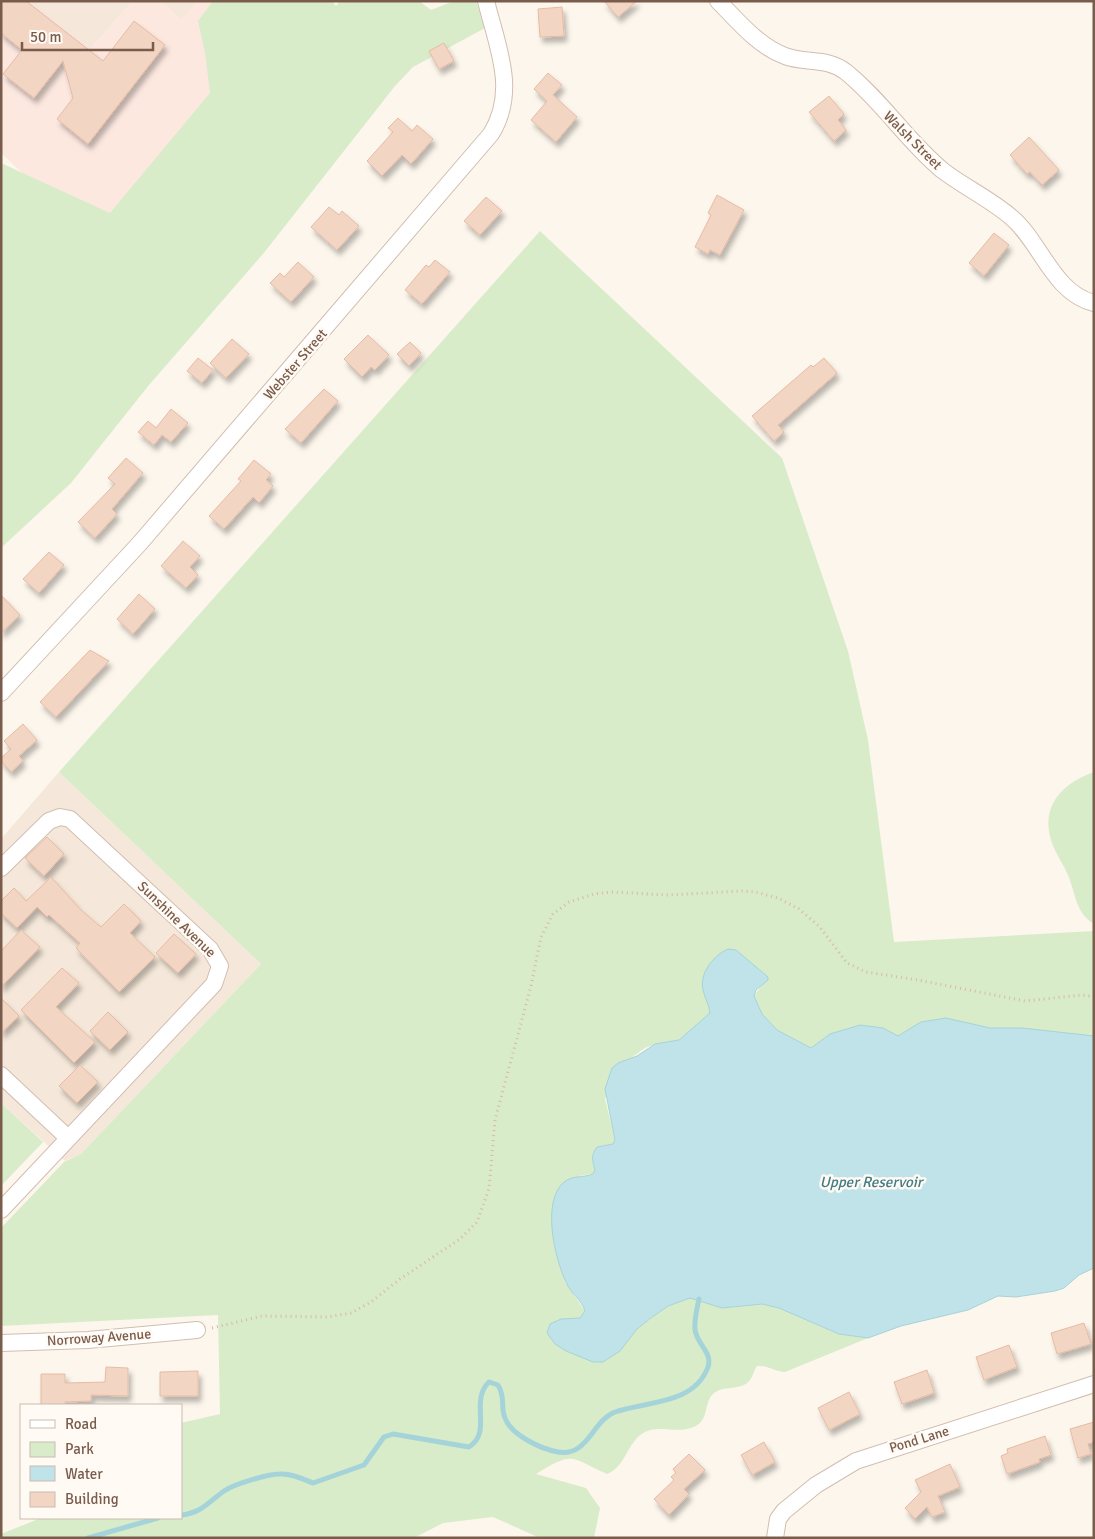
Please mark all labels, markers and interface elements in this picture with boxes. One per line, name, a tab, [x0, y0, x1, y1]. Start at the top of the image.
scale bar	[22, 20, 154, 52]
text: 50 m	[30, 28, 61, 46]
street label: Walsh Street	[880, 108, 946, 173]
street label: Webster Street	[260, 325, 331, 403]
street label: Sunshine Avenue	[134, 878, 219, 961]
water label: Upper Reservoir	[820, 1173, 925, 1191]
street label: Norroway Avenue	[46, 1325, 152, 1350]
legend	[20, 1404, 182, 1519]
text: Road	[65, 1415, 97, 1433]
street label: Pond Lane	[887, 1422, 951, 1457]
text: Park	[65, 1440, 94, 1458]
text: Water	[65, 1465, 103, 1483]
text: Building	[65, 1490, 119, 1508]

